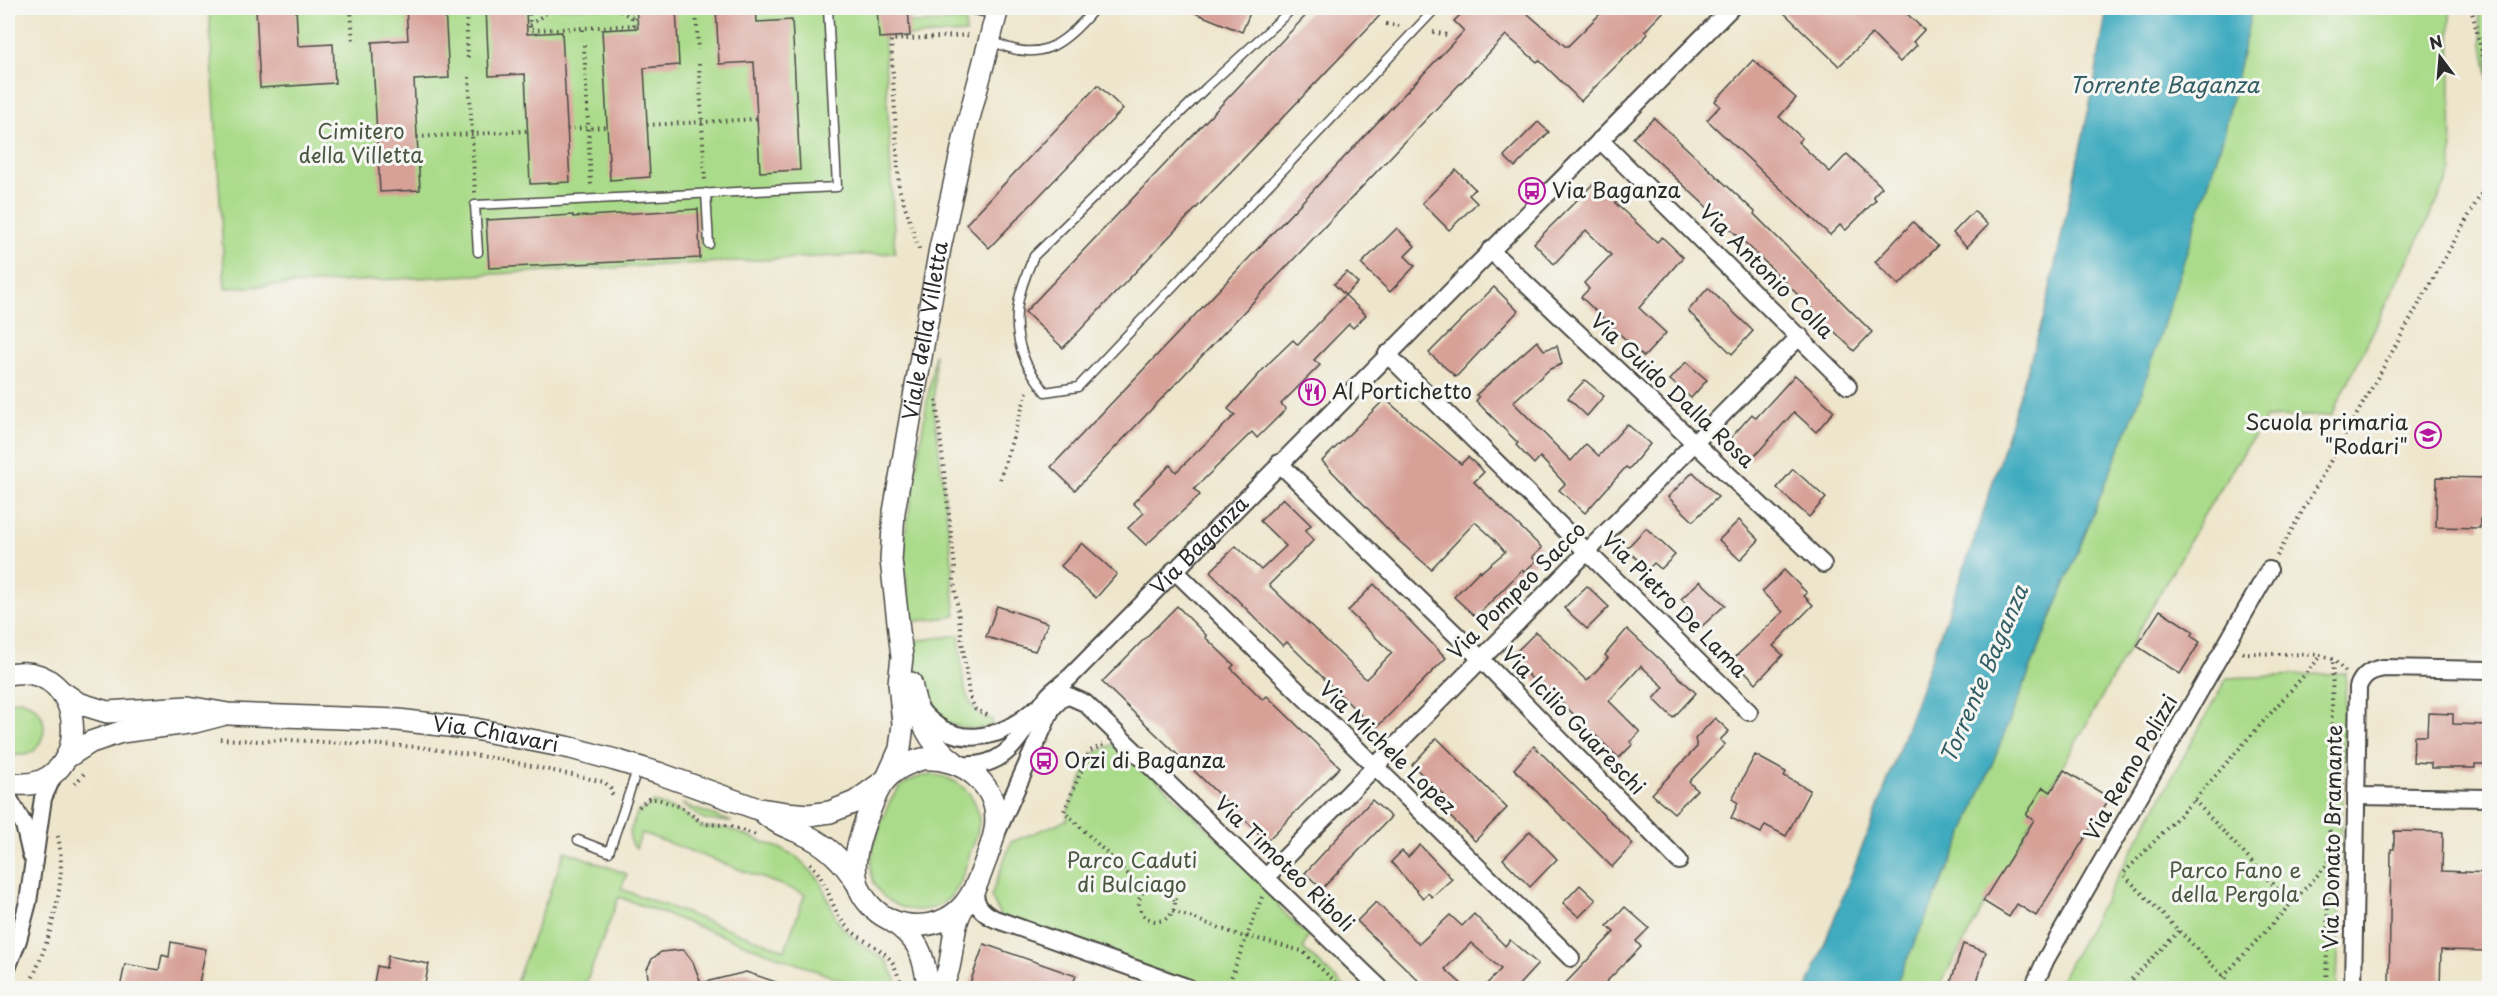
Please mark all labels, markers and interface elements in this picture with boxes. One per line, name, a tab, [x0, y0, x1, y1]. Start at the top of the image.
north arrow	[2410, 27, 2470, 87]
text: N	[2426, 28, 2445, 55]
water label: Torrente Baganza	[2069, 67, 2260, 100]
park label: Cimitero della Villetta	[299, 114, 423, 170]
place label: Via Baganza	[1552, 173, 1681, 205]
bus stop icon: Via Baganza	[1517, 176, 1547, 206]
street label: Via Antonio Colla	[1693, 196, 1842, 345]
street label: Viale della Villetta	[892, 238, 955, 422]
street label: Via Guido Dalla Rosa	[1584, 305, 1763, 475]
place label: Al Portichetto	[1332, 374, 1472, 406]
restaurant icon: Al Portichetto	[1297, 377, 1327, 407]
place label: Scuola primaria "Rodari"	[2245, 405, 2409, 461]
school or university icon: Scuola primaria "Rodari"	[2413, 420, 2443, 450]
street label: Via Baganza	[1142, 487, 1255, 601]
street label: Via Pompeo Sacco	[1439, 513, 1592, 666]
street label: Via Pietro De Lama	[1595, 523, 1756, 685]
water label: Torrente Baganza	[1930, 578, 2035, 767]
street label: Via Icilio Guareschi	[1495, 638, 1654, 801]
street label: Via Michele Lopez	[1313, 673, 1464, 821]
street label: Via Remo Polizzi	[2074, 688, 2184, 846]
street label: Via Chiavari	[431, 706, 562, 759]
street label: Via Donato Bramante	[2313, 724, 2349, 950]
place label: Orzi di Baganza	[1064, 743, 1225, 775]
bus stop icon: Orzi di Baganza	[1029, 746, 1059, 776]
street label: Via Timoteo Riboli	[1208, 787, 1363, 938]
park label: Parco Caduti di Bulciago	[1067, 843, 1197, 899]
park label: Parco Fano e della Pergola	[2169, 853, 2301, 909]

